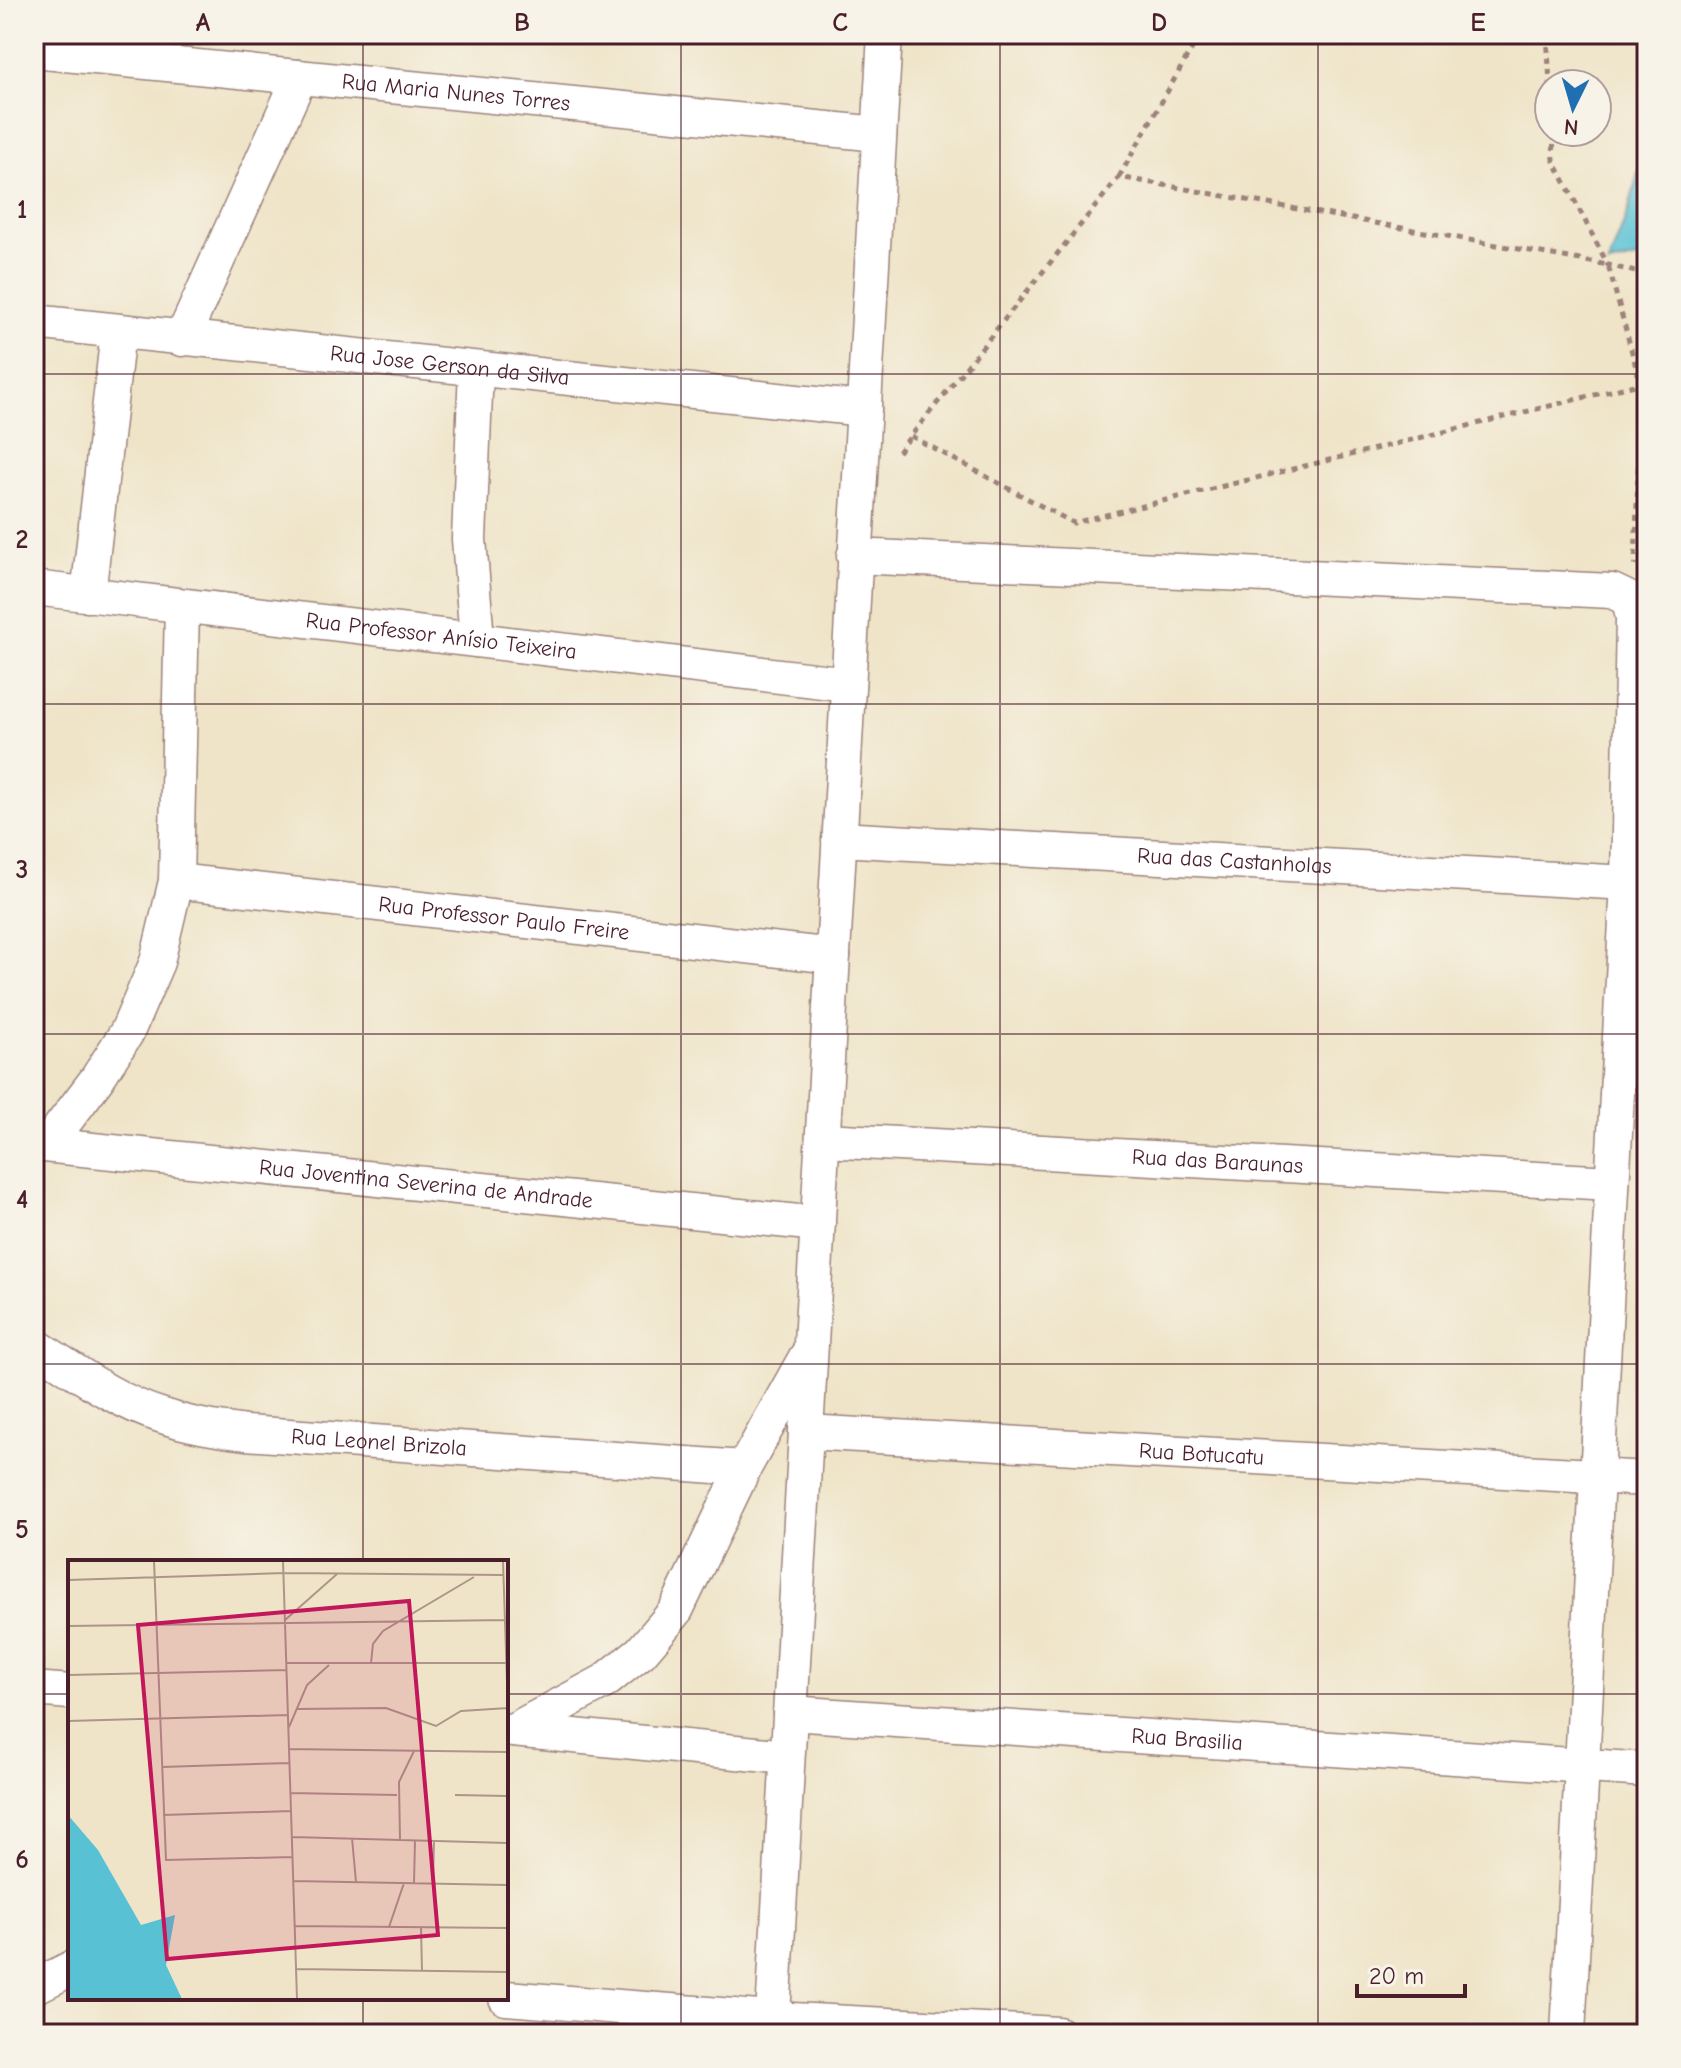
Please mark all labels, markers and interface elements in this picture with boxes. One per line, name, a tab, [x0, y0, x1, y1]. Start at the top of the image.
text: A	[196, 8, 211, 38]
text: B	[514, 8, 530, 38]
text: C	[832, 8, 848, 38]
text: D	[1151, 8, 1167, 38]
text: E	[1470, 8, 1486, 38]
street label: Rua Maria Nunes Torres	[341, 68, 571, 117]
north arrow	[1533, 68, 1613, 148]
text: N	[1563, 113, 1580, 141]
text: 1	[17, 195, 27, 225]
street label: Rua Jose Gerson da Silva	[329, 340, 571, 391]
text: 2	[16, 525, 28, 555]
street label: Rua Professor Anísio Teixeira	[304, 607, 578, 665]
street label: Rua das Castanholas	[1136, 843, 1332, 879]
text: 3	[16, 855, 28, 885]
street label: Rua Professor Paulo Freire	[377, 891, 631, 946]
street label: Rua das Baraunas	[1131, 1144, 1304, 1179]
street label: Rua Joventina Severina de Andrade	[258, 1154, 594, 1214]
text: 4	[16, 1185, 28, 1215]
street label: Rua Leonel Brizola	[290, 1423, 468, 1461]
street label: Rua Botucatu	[1138, 1438, 1265, 1471]
text: 5	[15, 1515, 29, 1545]
inset map	[68, 1560, 508, 2000]
street label: Rua Brasilia	[1131, 1723, 1244, 1756]
text: 6	[15, 1845, 29, 1875]
scale bar	[1357, 1948, 1465, 1998]
text: 20 m	[1369, 1962, 1424, 1990]

